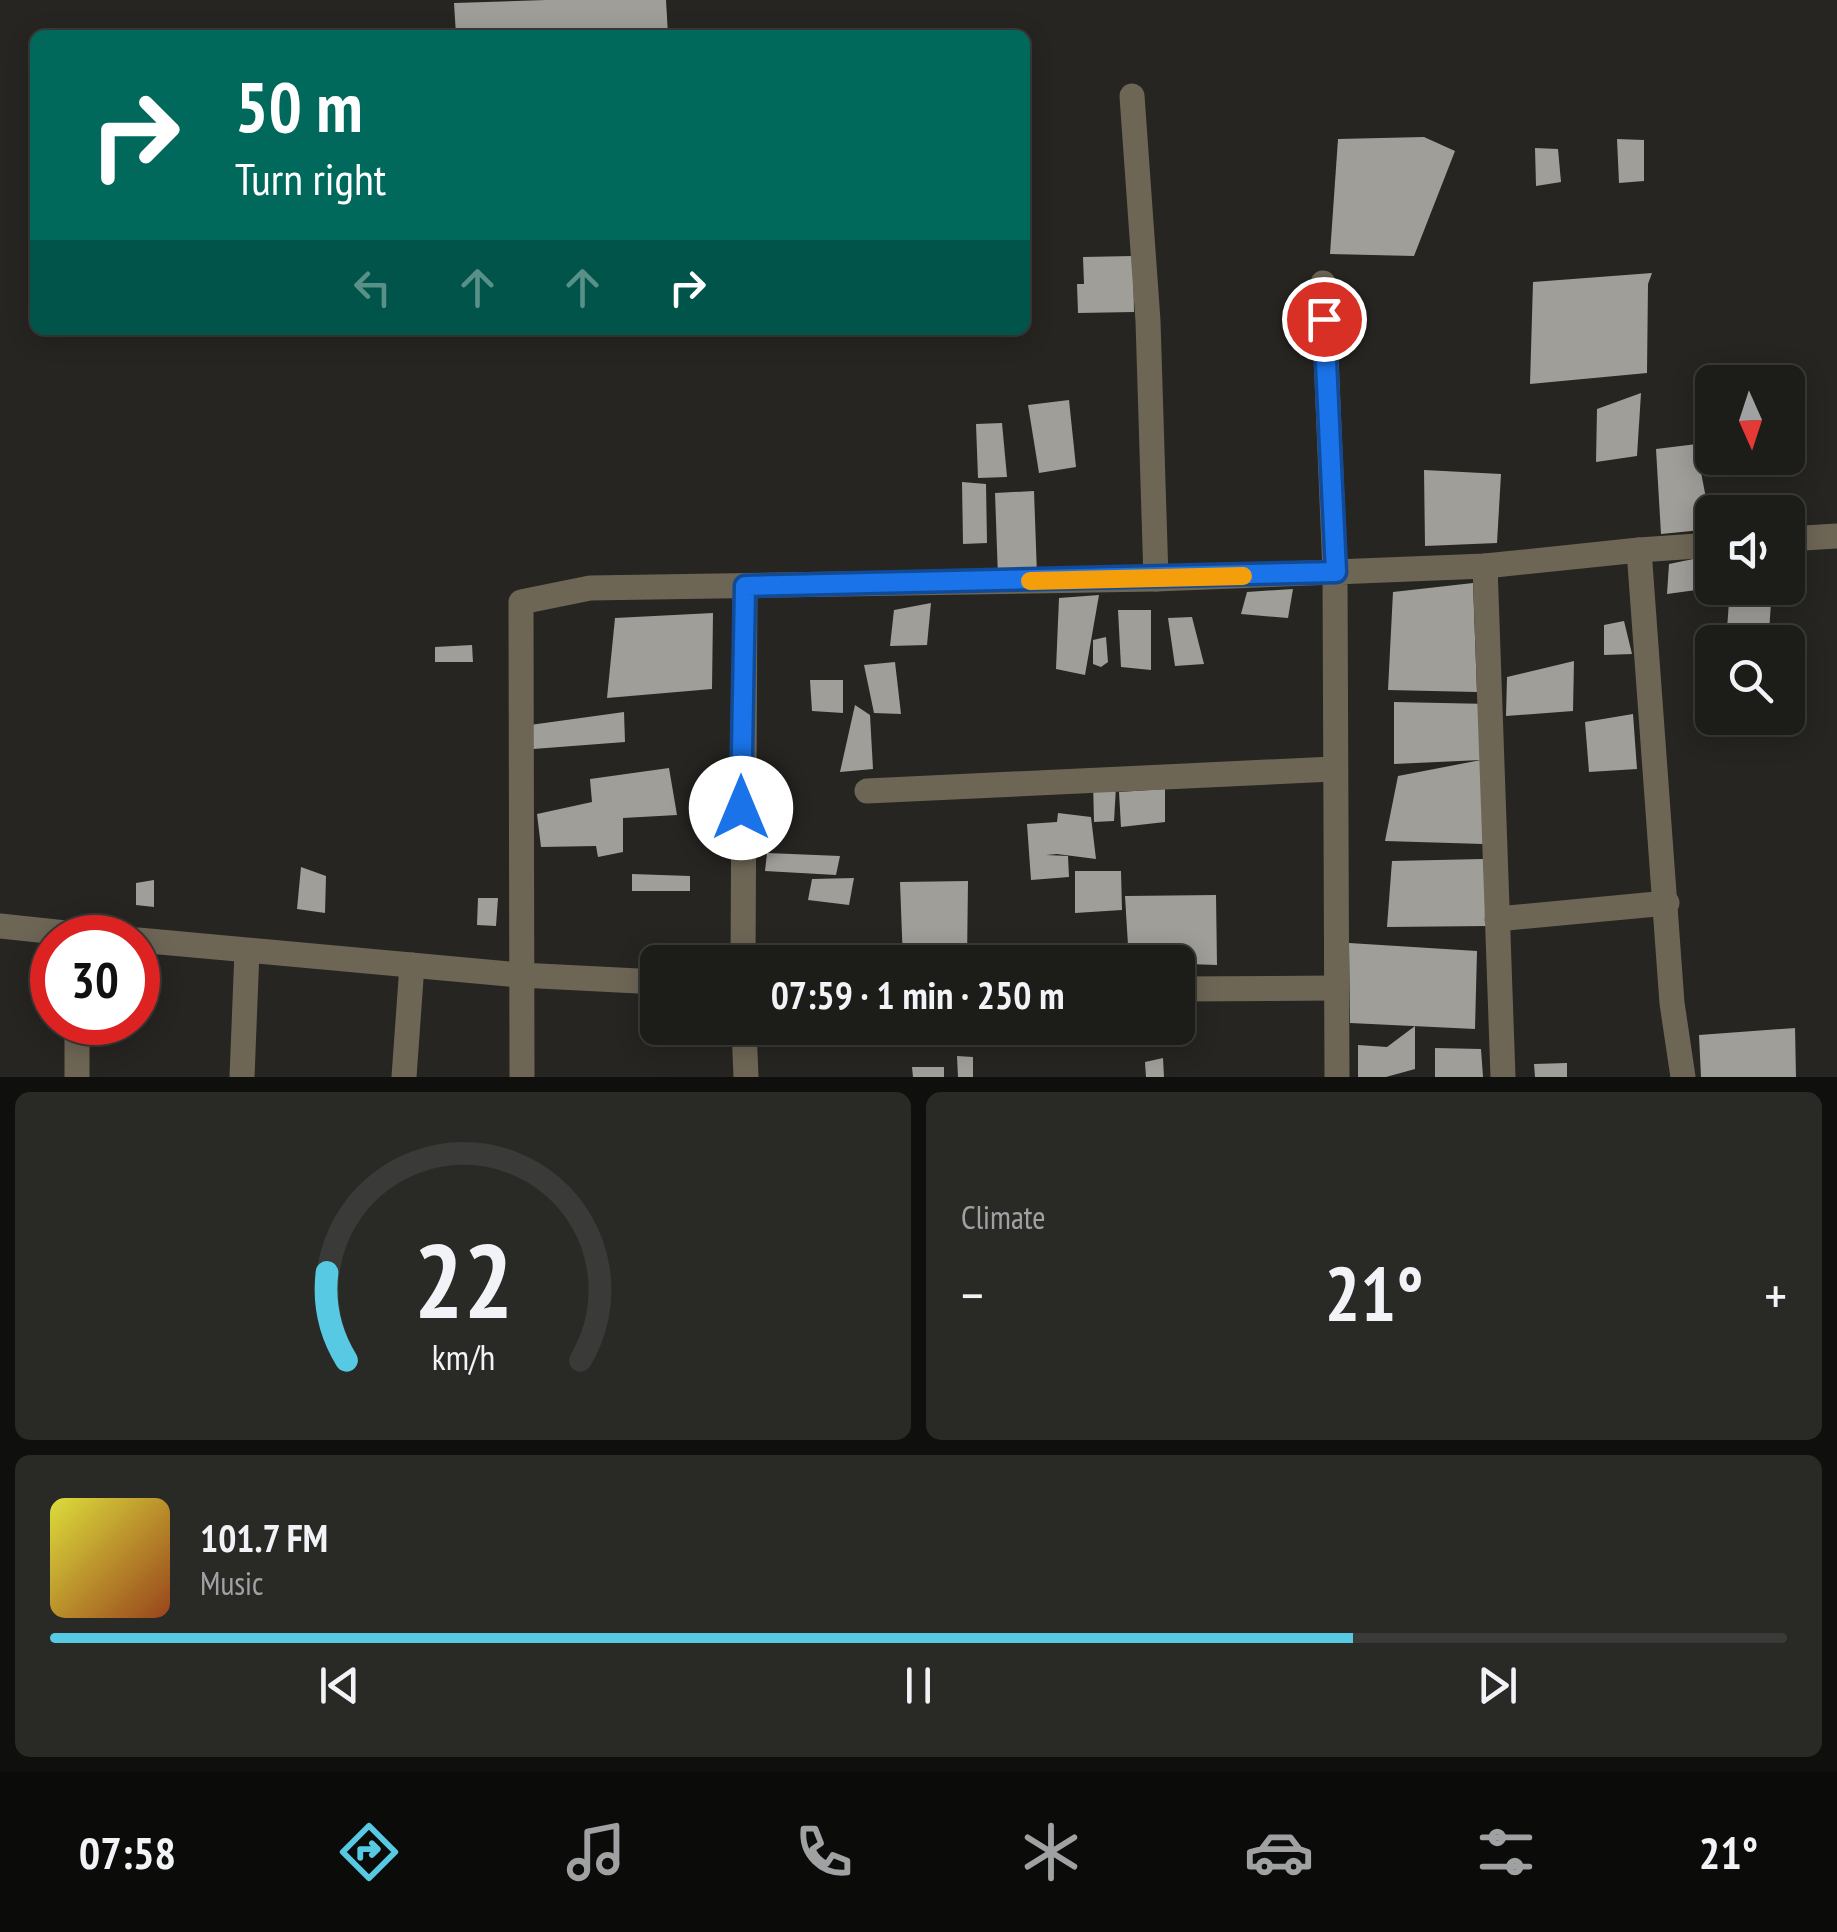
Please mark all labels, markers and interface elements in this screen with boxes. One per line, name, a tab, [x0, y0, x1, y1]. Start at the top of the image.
text: 50 m	[235, 61, 363, 151]
icon: right	[70, 70, 200, 200]
text: Turn right	[235, 149, 386, 207]
icon: left	[345, 260, 400, 315]
icon: ahead	[450, 260, 505, 315]
icon: ahead	[555, 260, 610, 315]
icon: right	[660, 260, 715, 315]
pin	[1282, 277, 1367, 362]
icon: arrive	[1297, 292, 1352, 347]
north arrow	[1695, 365, 1805, 475]
map controls	[1695, 365, 1805, 735]
button: sound	[1695, 495, 1805, 605]
button: search	[1695, 625, 1805, 735]
position arrow	[689, 756, 793, 860]
speed limit sign: 30	[30, 915, 160, 1045]
text: 07:59 · 1 min · 250 m	[771, 970, 1064, 1019]
text: Climate	[961, 1196, 1045, 1238]
text: 22	[413, 1212, 513, 1347]
text: 21°	[1324, 1245, 1424, 1342]
text: −	[961, 1259, 984, 1330]
text: +	[1764, 1259, 1787, 1330]
text: km/h	[431, 1334, 495, 1380]
text: 101.7 FM	[200, 1513, 328, 1562]
text: Music	[200, 1562, 263, 1604]
icon: previous	[312, 1658, 367, 1713]
icon: pause	[891, 1658, 946, 1713]
icon: next	[1470, 1658, 1525, 1713]
icon: directions	[334, 1817, 404, 1887]
icon: music	[561, 1817, 631, 1887]
icon: phone	[789, 1817, 859, 1887]
icon: climate	[1016, 1817, 1086, 1887]
icon: car	[1244, 1817, 1314, 1887]
icon: filters	[1471, 1817, 1541, 1887]
text: 07:58	[79, 1823, 176, 1881]
text: 21°	[1699, 1823, 1758, 1881]

